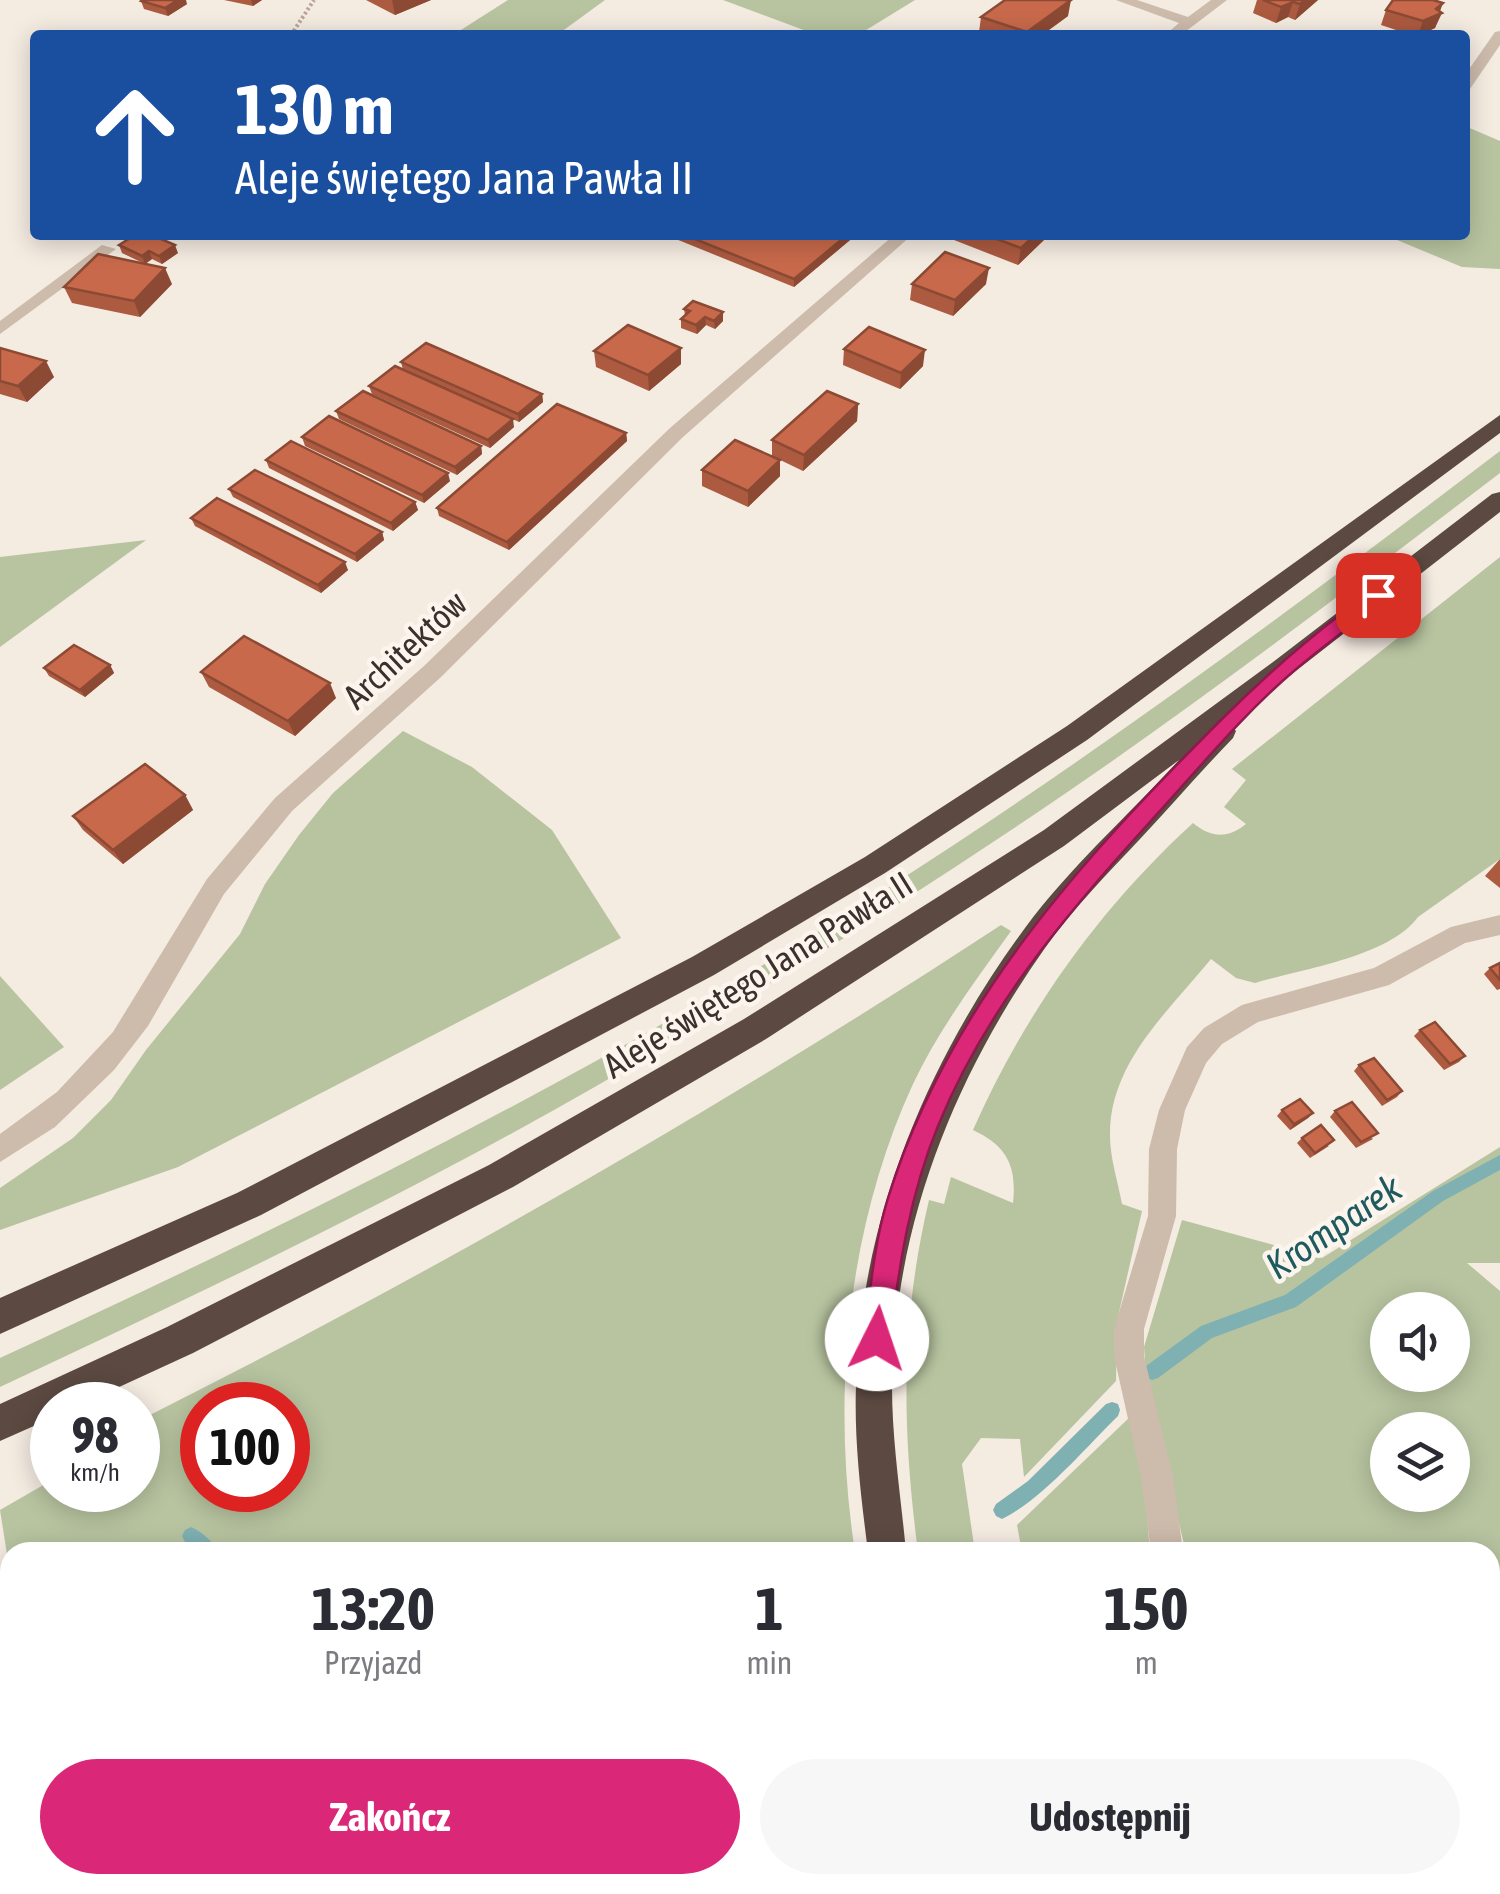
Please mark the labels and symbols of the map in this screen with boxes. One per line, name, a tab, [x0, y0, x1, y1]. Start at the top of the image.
pin	[1336, 553, 1421, 638]
street label: Architektów	[335, 582, 474, 716]
street label: Aleje świętego Jana Pawła II	[596, 863, 919, 1086]
water label: Kromparek	[1258, 1165, 1410, 1287]
position arrow	[825, 1287, 929, 1391]
speed limit sign: 100	[180, 1382, 310, 1512]

